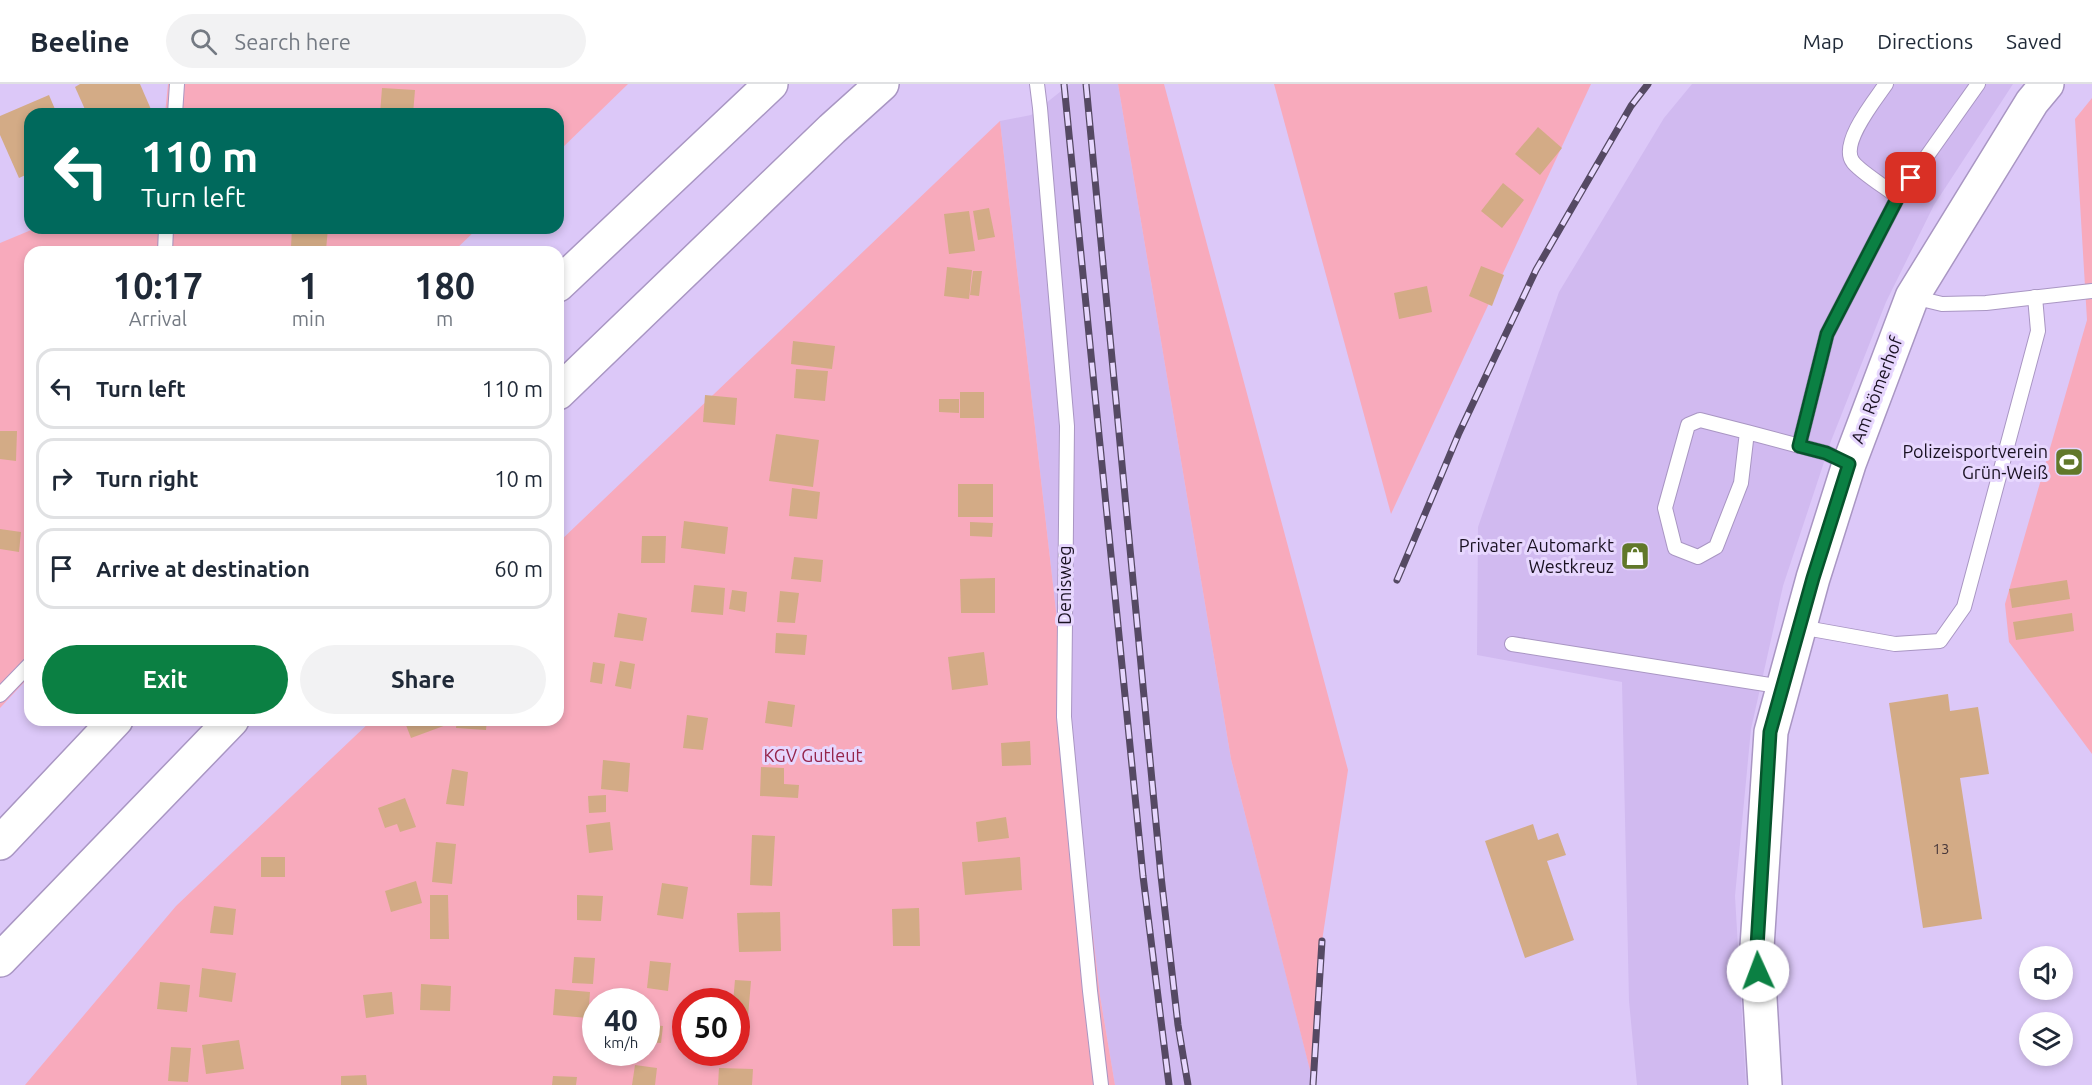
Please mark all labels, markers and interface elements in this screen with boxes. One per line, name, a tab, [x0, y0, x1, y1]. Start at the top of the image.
search box	[166, 14, 586, 68]
icon: search	[187, 25, 220, 58]
text: Beeline	[30, 26, 130, 57]
text: Search here	[235, 29, 351, 54]
text: Map	[1803, 29, 1844, 53]
text: Directions	[1877, 29, 1973, 53]
text: Saved	[2006, 29, 2062, 53]
icon: left	[42, 132, 120, 210]
text: 110 m	[141, 133, 258, 180]
pin	[1885, 152, 1936, 203]
icon: arrive	[1894, 161, 1927, 194]
text: Turn left	[141, 182, 245, 212]
text: 10:17	[113, 265, 203, 306]
text: 1	[298, 265, 319, 306]
text: 180	[414, 265, 475, 306]
text: Arrival	[129, 307, 187, 330]
text: min	[292, 307, 325, 330]
text: m	[436, 307, 453, 330]
street label: Am Römerhof	[1846, 333, 1906, 446]
icon: left	[45, 372, 78, 405]
text: Turn left	[96, 376, 186, 401]
text: 110 m	[482, 376, 543, 401]
place label: Polizeisportverein Grün-Weiß	[1903, 441, 2048, 482]
sports icon: Polizeisportverein Grün-Weiß	[2053, 446, 2085, 478]
icon: right	[45, 462, 78, 495]
text: Turn right	[96, 466, 198, 491]
text: 10 m	[494, 466, 543, 491]
place label: Privater Automarkt Westkreuz	[1459, 535, 1614, 576]
shop icon: Privater Automarkt Westkreuz	[1619, 540, 1651, 572]
street label: Denisweg	[1054, 545, 1074, 625]
icon: arrive	[45, 552, 78, 585]
text: Arrive at destination	[96, 556, 310, 581]
text: 60 m	[494, 556, 543, 581]
button: Exit	[42, 645, 288, 714]
button: Share	[300, 645, 546, 714]
park label: KGV Gutleut	[763, 745, 863, 765]
house number: 13	[1933, 840, 1949, 857]
position arrow	[1726, 939, 1790, 1003]
map controls	[2019, 946, 2073, 1066]
button: sound	[2019, 946, 2073, 1000]
speed limit sign: 50	[672, 988, 750, 1066]
text: 40	[604, 1003, 638, 1037]
button: layers	[2019, 1012, 2073, 1066]
text: km/h	[604, 1034, 638, 1051]

